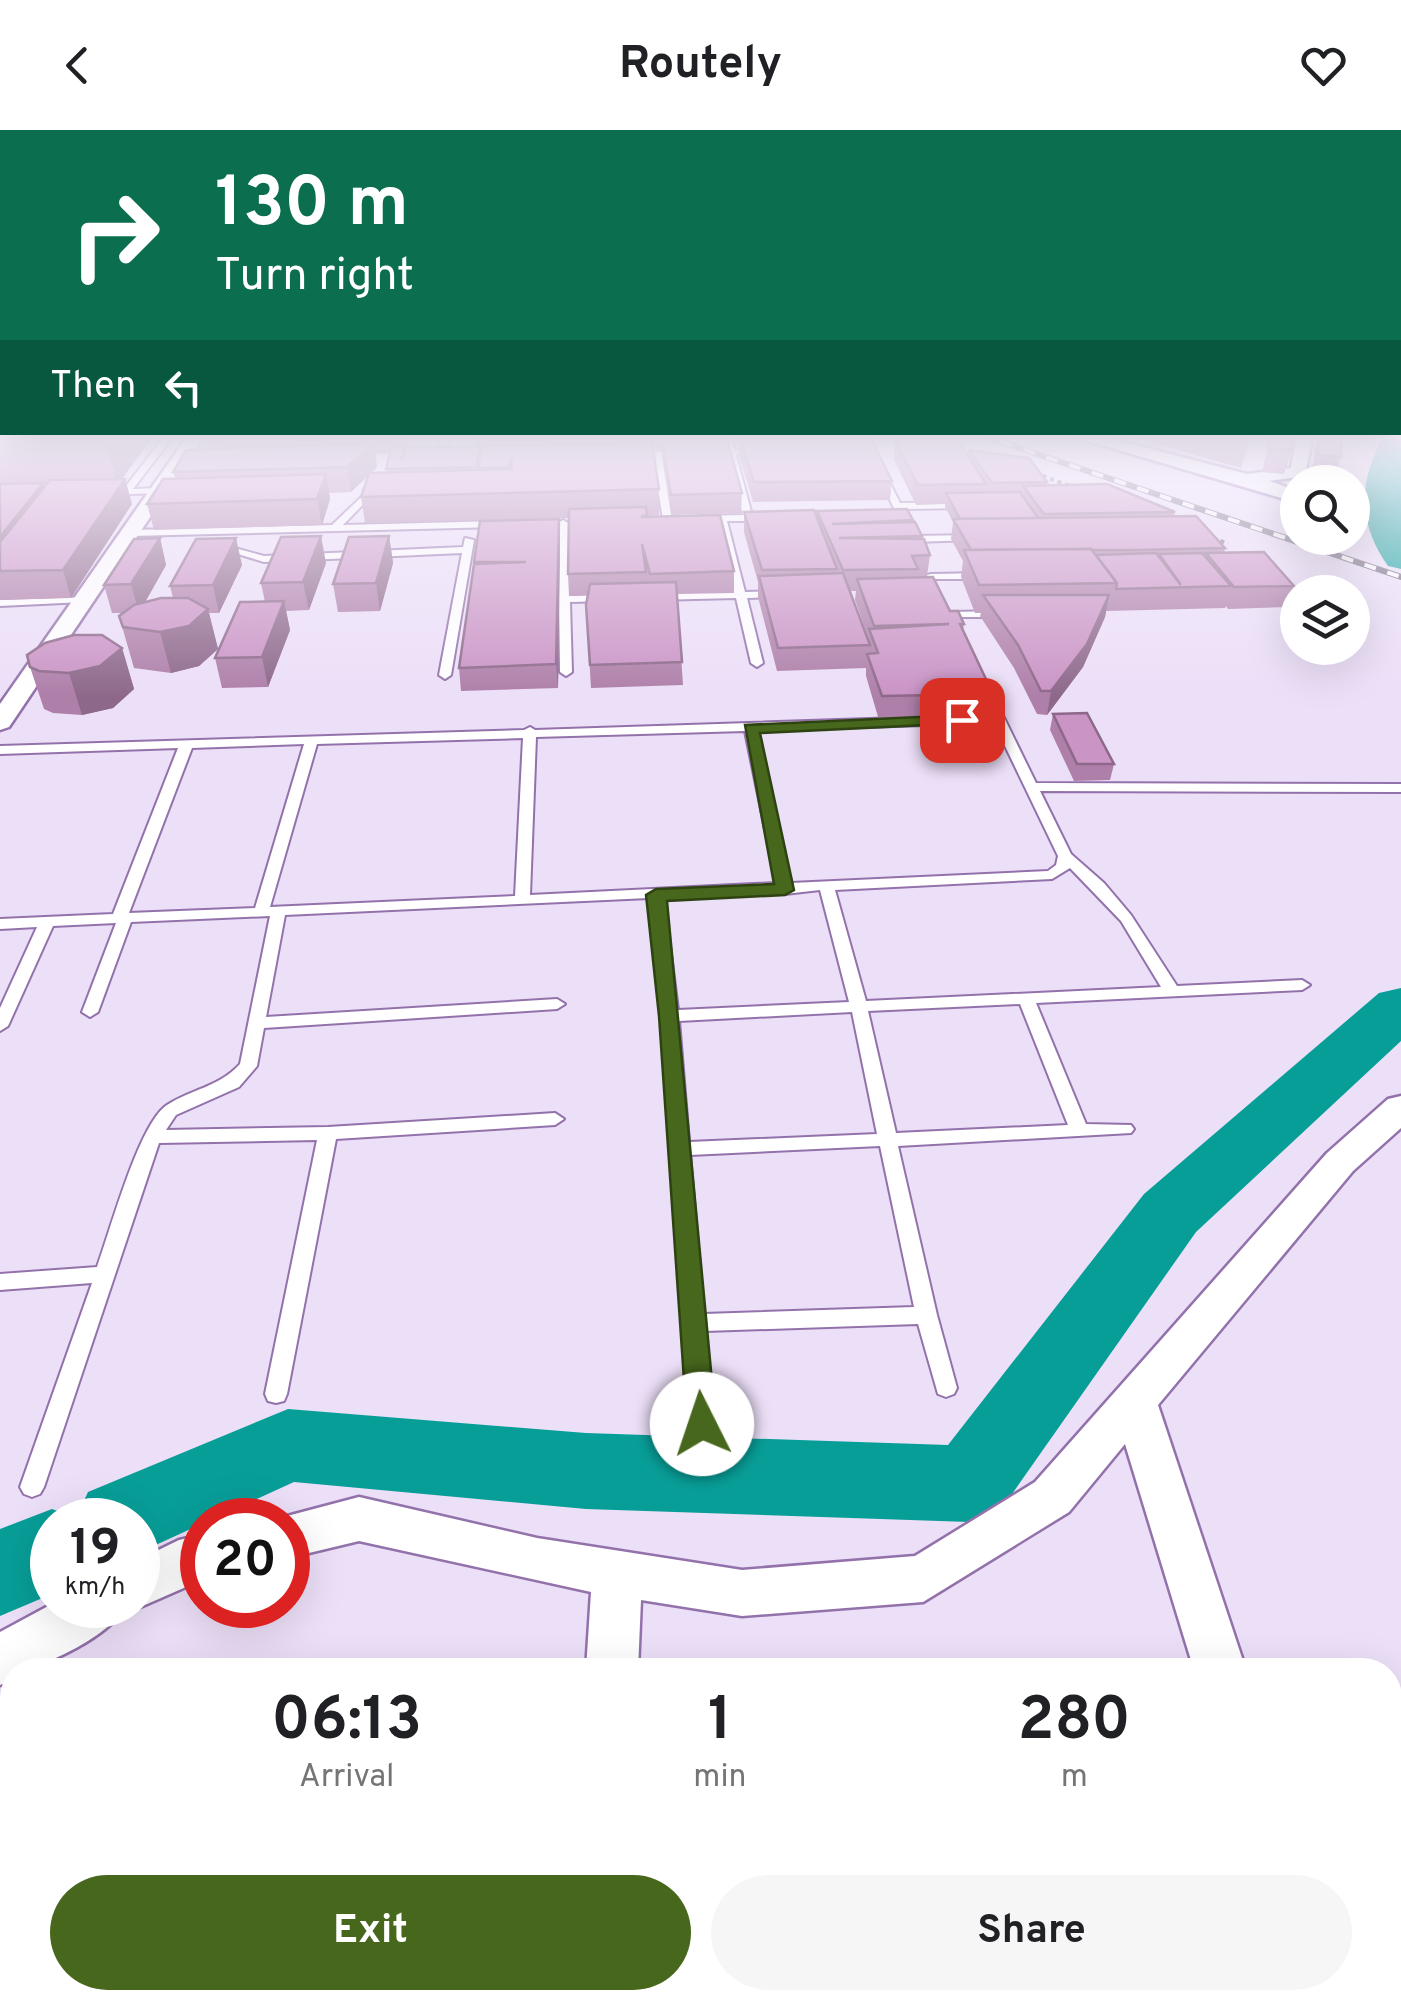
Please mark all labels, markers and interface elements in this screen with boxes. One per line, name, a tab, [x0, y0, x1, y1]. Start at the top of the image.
text: Routely	[619, 37, 782, 94]
icon: back	[50, 38, 105, 93]
icon: heart	[1296, 38, 1351, 93]
text: 130 m	[215, 162, 409, 251]
icon: right	[50, 170, 180, 300]
text: Turn right	[215, 249, 414, 306]
icon: left	[156, 360, 211, 415]
text: Then	[50, 363, 136, 412]
map controls	[1280, 465, 1370, 665]
button: search	[1280, 465, 1370, 555]
button: layers	[1280, 575, 1370, 665]
pin	[920, 678, 1005, 763]
icon: arrive	[935, 693, 990, 748]
position arrow	[650, 1372, 754, 1476]
speed limit sign: 20	[180, 1498, 310, 1628]
text: 19	[70, 1519, 120, 1582]
text: km/h	[65, 1572, 125, 1604]
text: 06:13	[271, 1685, 422, 1761]
text: 1	[708, 1685, 732, 1761]
text: 280	[1018, 1685, 1131, 1761]
text: Arrival	[299, 1758, 394, 1798]
text: min	[693, 1758, 747, 1798]
text: m	[1061, 1758, 1088, 1798]
button: Exit	[50, 1875, 691, 1990]
button: Share	[711, 1875, 1352, 1990]

